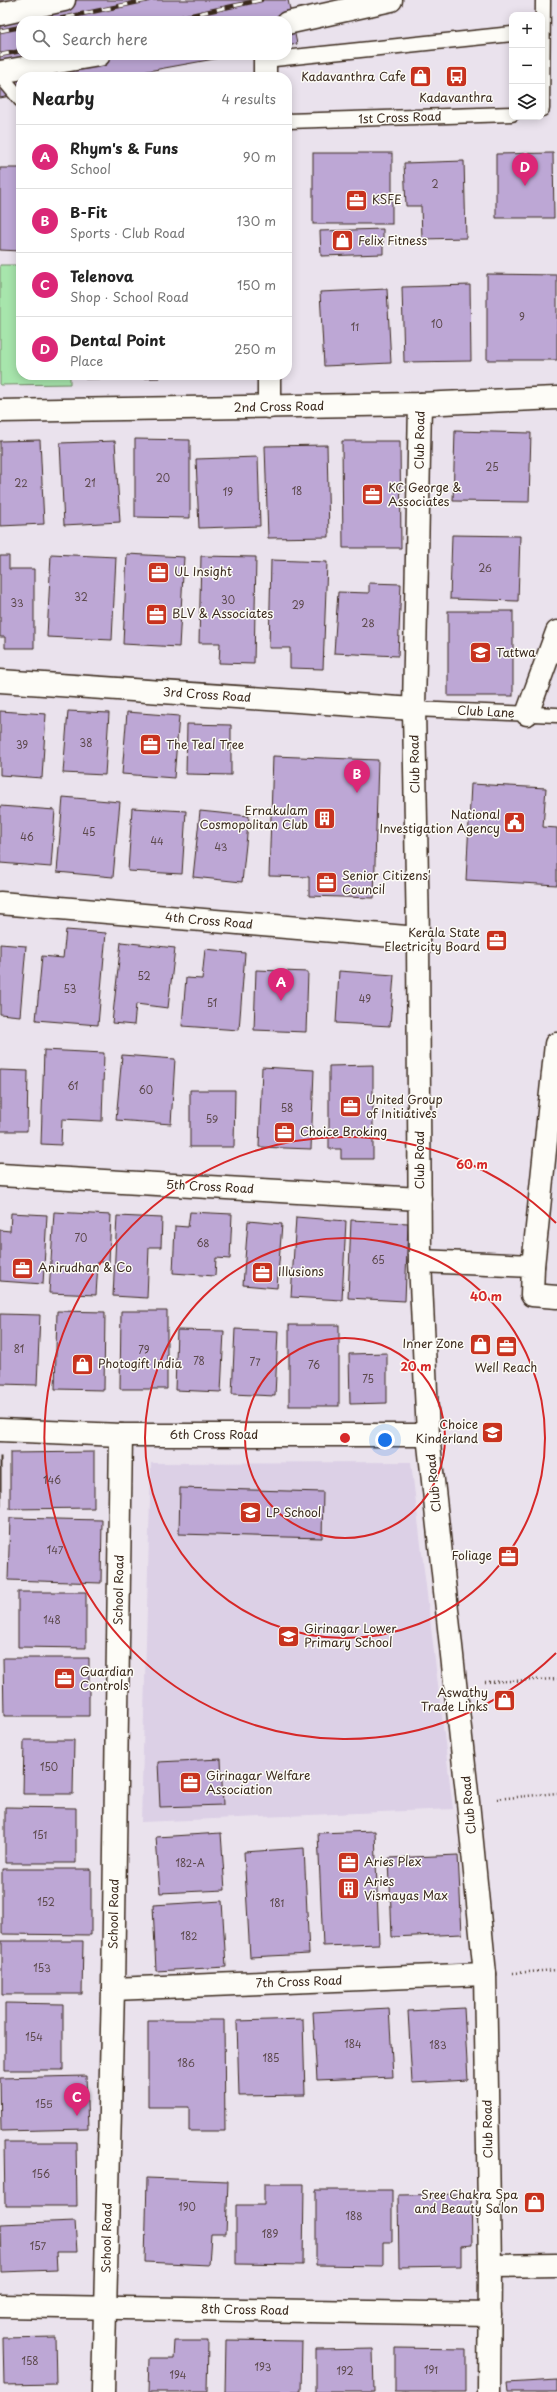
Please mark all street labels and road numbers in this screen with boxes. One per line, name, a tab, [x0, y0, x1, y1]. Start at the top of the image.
street label: 1st Cross Road	[358, 107, 442, 127]
street label: 2nd Cross Road	[234, 396, 324, 416]
street label: Club Road	[409, 410, 429, 470]
street label: 3rd Cross Road	[162, 682, 252, 706]
street label: Club Lane	[457, 701, 516, 722]
street label: Club Road	[404, 734, 424, 794]
street label: 4th Cross Road	[164, 907, 254, 933]
street label: Club Road	[410, 1131, 428, 1189]
street label: 5th Cross Road	[166, 1175, 255, 1197]
street label: 6th Cross Road	[170, 1425, 258, 1443]
street label: Club Road	[421, 1453, 445, 1513]
street label: School Road	[108, 1555, 128, 1625]
street label: Club Road	[456, 1775, 480, 1835]
street label: School Road	[103, 1879, 123, 1949]
street label: 7th Cross Road	[255, 1970, 343, 1992]
street label: Club Road	[477, 2099, 497, 2159]
street label: School Road	[96, 2203, 116, 2273]
street label: 8th Cross Road	[201, 2299, 289, 2319]

